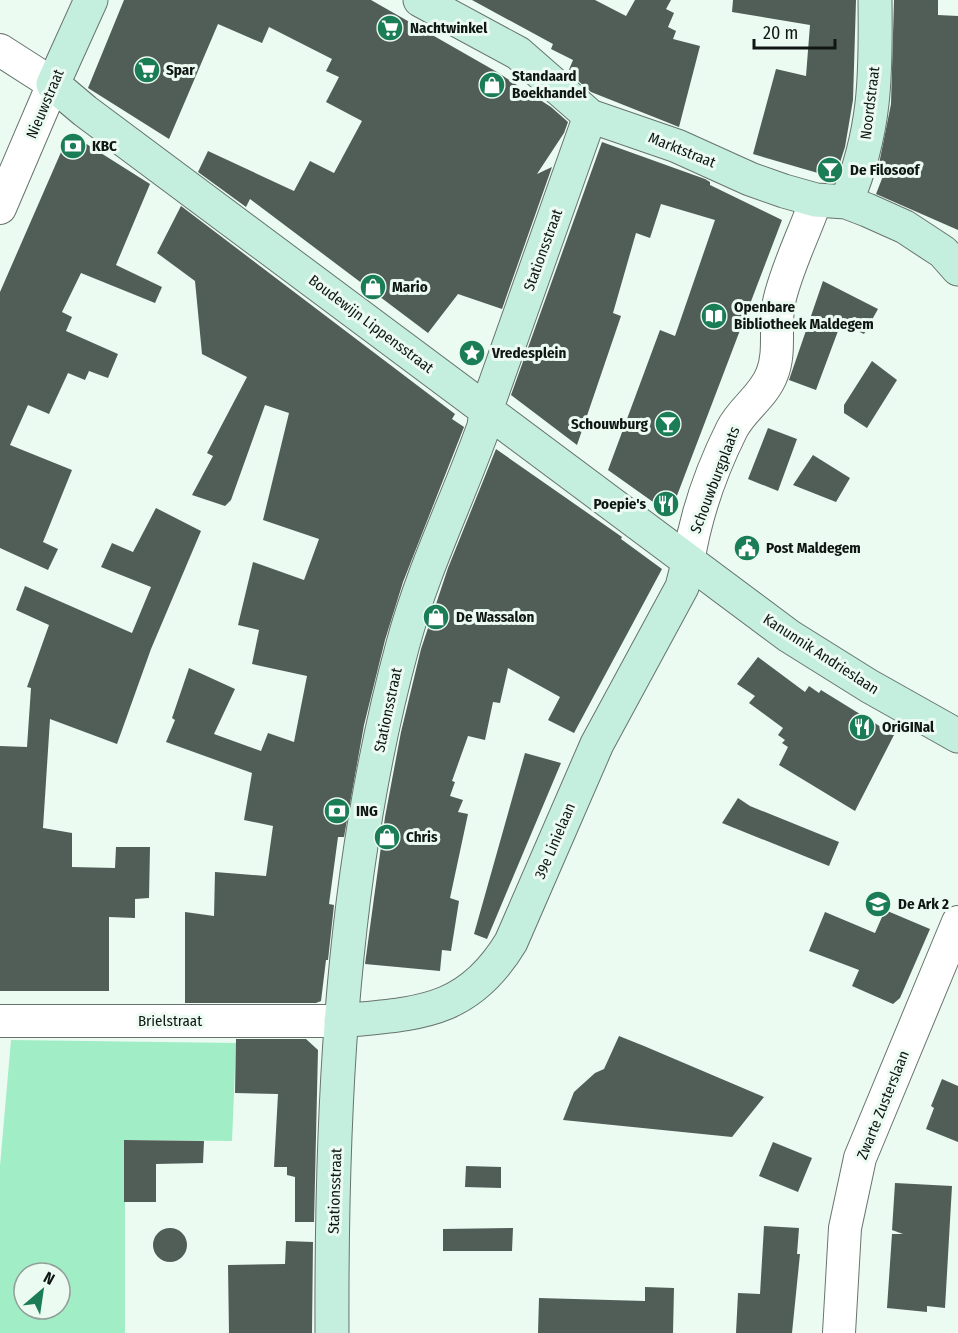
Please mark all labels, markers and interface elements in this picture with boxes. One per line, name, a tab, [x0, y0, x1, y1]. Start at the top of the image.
scale bar	[754, 12, 835, 50]
supermarket icon: Nachtwinkel	[375, 13, 405, 43]
place label: Nachtwinkel	[410, 19, 488, 37]
text: 20 m	[763, 22, 798, 44]
supermarket icon: Spar	[132, 55, 162, 85]
place label: Spar	[166, 61, 195, 79]
street label: Noordstraat	[857, 65, 883, 141]
street label: Nieuwstraat	[22, 67, 68, 141]
place label: Standaard Boekhandel	[512, 67, 588, 102]
shop icon: Standaard Boekhandel	[477, 70, 507, 100]
street label: Marktstraat	[646, 128, 718, 172]
bank icon: KBC	[58, 131, 88, 161]
place label: KBC	[92, 137, 117, 155]
bar icon: De Filosoof	[815, 155, 845, 185]
place label: De Filosoof	[850, 161, 920, 179]
street label: Stationsstraat	[520, 206, 566, 293]
street label: Boudewijn Lippensstraat	[305, 271, 437, 377]
shop icon: Mario	[358, 272, 388, 302]
place label: Mario	[392, 278, 428, 296]
place label: Openbare Bibliotheek Maldegem	[734, 298, 874, 333]
library icon: Openbare Bibliotheek Maldegem	[699, 301, 729, 331]
place icon: Vredesplein	[457, 338, 487, 368]
place label: Vredesplein	[491, 344, 566, 362]
bar icon: Schouwburg	[653, 409, 683, 439]
place label: Schouwburg	[571, 415, 649, 433]
street label: Schouwburgplaats	[686, 424, 744, 536]
restaurant icon: Poepie's	[651, 489, 681, 519]
place label: Poepie's	[593, 495, 646, 513]
public building icon: Post Maldegem	[732, 533, 762, 563]
place label: Post Maldegem	[766, 539, 861, 557]
shop icon: De Wassalon	[421, 602, 451, 632]
place label: De Wassalon	[456, 608, 534, 626]
street label: Kanunnik Andrieslaan	[760, 610, 882, 698]
street label: Stationsstraat	[370, 666, 406, 754]
restaurant icon: OriGINal	[847, 712, 877, 742]
place label: OriGINal	[882, 718, 935, 736]
bank icon: ING	[322, 796, 352, 826]
street label: 39e Linielaan	[531, 800, 579, 882]
place label: ING	[356, 802, 378, 820]
shop icon: Chris	[372, 822, 402, 852]
place label: Chris	[406, 828, 438, 846]
school or university icon: De Ark 2	[863, 889, 893, 919]
place label: De Ark 2	[898, 895, 949, 913]
street label: Brielstraat	[138, 1012, 202, 1030]
street label: Zwarte Zusterslaan	[853, 1048, 913, 1162]
street label: Stationsstraat	[325, 1148, 345, 1234]
north arrow	[12, 1261, 72, 1321]
text: N	[40, 1268, 58, 1289]

